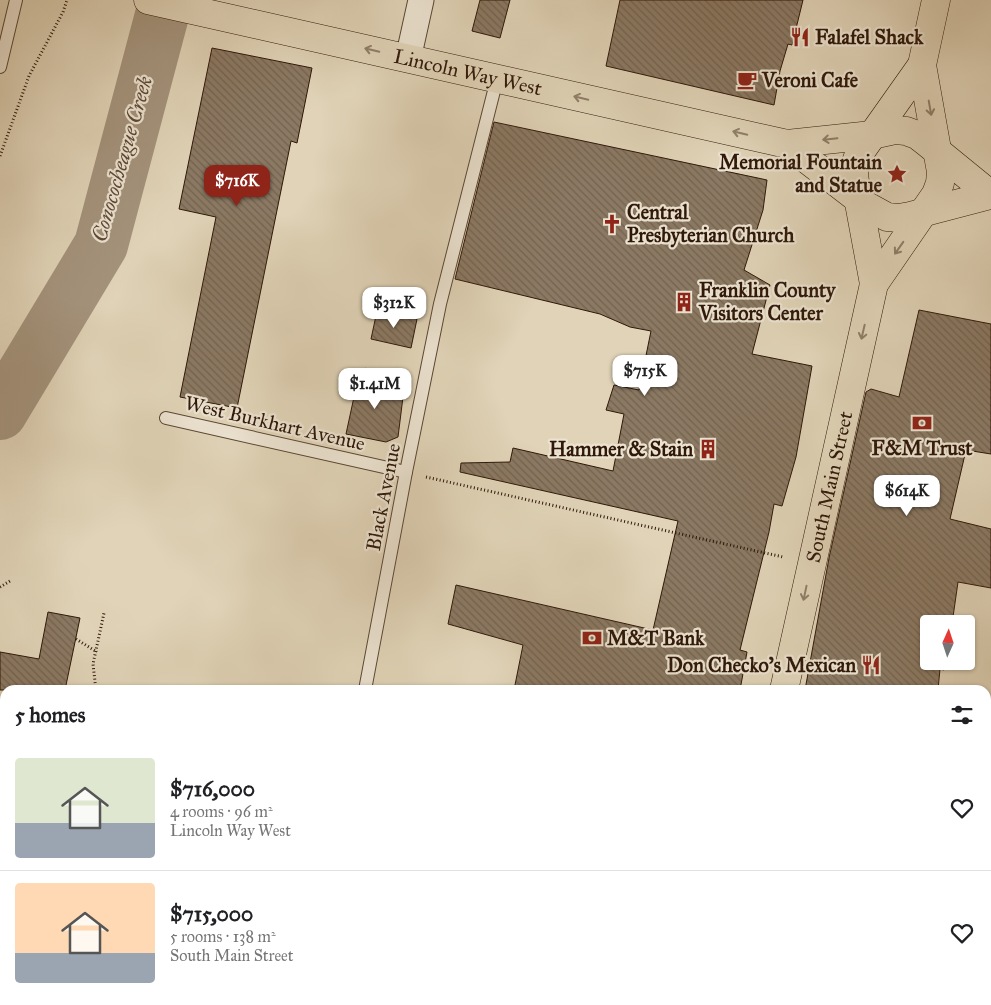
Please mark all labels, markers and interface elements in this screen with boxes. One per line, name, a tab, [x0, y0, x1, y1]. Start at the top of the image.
place label: Falafel Shack	[815, 25, 924, 49]
restaurant icon: Falafel Shack	[789, 26, 811, 48]
street label: Lincoln Way West	[392, 44, 544, 100]
one-way arrow	[364, 45, 380, 55]
place label: Veroni Cafe	[761, 68, 859, 92]
cafe icon: Veroni Cafe	[736, 69, 758, 91]
water label: Conococheague Creek	[86, 73, 158, 245]
one-way arrow	[574, 93, 590, 102]
one-way arrow	[925, 100, 935, 116]
one-way arrow	[732, 128, 748, 137]
one-way arrow	[822, 134, 838, 144]
place label: Memorial Fountain and Statue	[719, 150, 883, 197]
place icon: Memorial Fountain and Statue	[886, 163, 908, 185]
pin: $716K	[202, 164, 272, 207]
text: $716K	[215, 171, 259, 190]
place label: Central Presbyterian Church	[627, 200, 795, 248]
church icon: Central Presbyterian Church	[601, 213, 623, 235]
one-way arrow	[894, 241, 904, 255]
place label: Franklin County Visitors Center	[698, 278, 837, 325]
pin: $312K	[359, 286, 429, 329]
building icon: Franklin County Visitors Center	[673, 291, 695, 313]
text: $312K	[373, 293, 415, 312]
one-way arrow	[858, 323, 867, 339]
pin: $715K	[610, 354, 680, 397]
text: $715K	[623, 361, 667, 380]
pin: $1.41M	[334, 368, 416, 410]
text: $1.41M	[349, 374, 401, 393]
street label: West Burkhart Avenue	[183, 391, 367, 455]
street label: South Main Street	[801, 409, 857, 565]
bank icon: F&M Trust	[911, 412, 933, 434]
place label: F&M Trust	[872, 436, 973, 460]
place label: Hammer & Stain	[549, 437, 693, 461]
building icon: Hammer & Stain	[697, 438, 719, 460]
street label: Black Avenue	[361, 441, 405, 553]
pin: $614K	[872, 474, 942, 517]
text: $614K	[885, 481, 929, 500]
one-way arrow	[800, 584, 809, 600]
north arrow	[920, 615, 975, 670]
map controls	[920, 615, 975, 670]
place label: M&T Bank	[607, 626, 705, 650]
bank icon: M&T Bank	[581, 627, 603, 649]
place label: Don Checko's Mexican	[667, 653, 856, 677]
restaurant icon: Don Checko's Mexican	[860, 654, 882, 676]
icon: filters	[948, 701, 976, 729]
text: 5 homes	[15, 702, 86, 728]
text: $716,000	[170, 776, 255, 802]
icon: home	[55, 778, 115, 838]
icon: heart	[948, 794, 976, 822]
text: 4 rooms · 96 m²	[170, 802, 273, 821]
text: Lincoln Way West	[170, 821, 291, 840]
text: $715,000	[170, 901, 253, 927]
icon: home	[55, 903, 115, 963]
icon: heart	[948, 919, 976, 947]
text: 5 rooms · 138 m²	[170, 927, 276, 946]
text: South Main Street	[170, 946, 293, 965]

